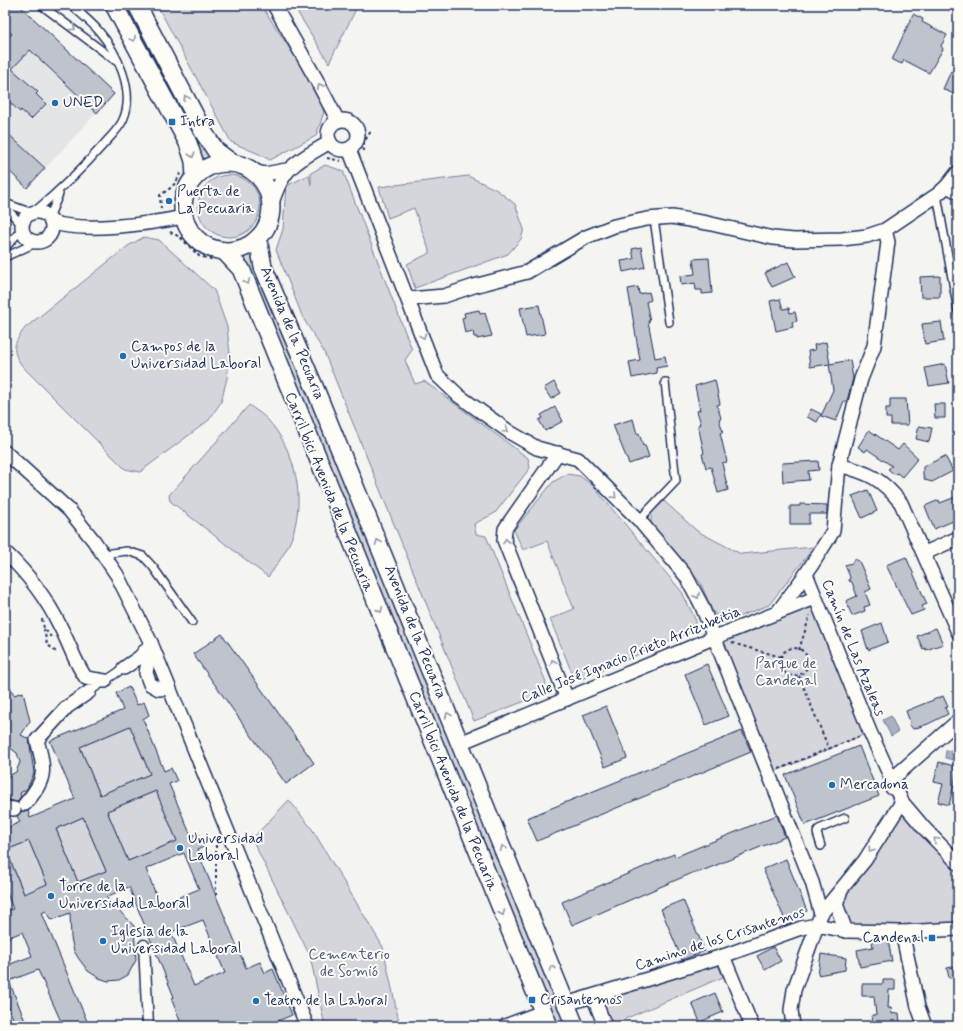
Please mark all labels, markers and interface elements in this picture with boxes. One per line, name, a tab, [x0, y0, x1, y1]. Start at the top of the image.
one-way arrow	[68, 24, 75, 31]
one-way arrow	[128, 35, 136, 42]
one-way arrow	[317, 83, 325, 91]
place label: UNED	[63, 93, 103, 113]
one-way arrow	[183, 95, 190, 102]
marker: UNED	[50, 98, 60, 108]
place label: Intra	[180, 112, 215, 132]
marker: Intra	[167, 117, 177, 127]
one-way arrow	[187, 151, 196, 158]
place label: Puerta de La Pecuaria	[177, 182, 255, 219]
marker: Puerta de La Pecuaria	[164, 196, 174, 206]
street label: Avenida de la Pecuaria	[255, 263, 329, 403]
one-way arrow	[242, 279, 250, 286]
one-way arrow	[418, 332, 426, 339]
place label: Campos de la Universidad Laboral	[131, 337, 261, 374]
marker: Campos de la Universidad Laboral	[118, 351, 128, 361]
street label: Carril bici Avenida de la Pecuaria	[280, 389, 379, 596]
one-way arrow	[502, 425, 509, 432]
one-way arrow	[610, 491, 617, 499]
one-way arrow	[502, 538, 511, 544]
one-way arrow	[374, 539, 382, 546]
street label: Avenida de la Pecuaria	[379, 562, 451, 702]
street label: Camín de Las Azaleas	[816, 577, 890, 720]
one-way arrow	[692, 592, 699, 599]
street label: Calle José Ignacio Prieto Arrizubeitia	[518, 602, 744, 708]
one-way arrow	[376, 607, 384, 614]
park label: Parque de Candenal	[755, 654, 817, 691]
one-way arrow	[549, 659, 557, 666]
street label: Carril bici Avenida de la Pecuaria	[404, 688, 503, 895]
one-way arrow	[445, 711, 453, 719]
place label: Mercadona	[840, 775, 909, 795]
marker: Mercadona	[827, 780, 837, 790]
place label: Universidad Laboral	[188, 829, 263, 866]
one-way arrow	[933, 837, 941, 845]
marker: Universidad Laboral	[175, 843, 185, 853]
one-way arrow	[499, 844, 507, 851]
one-way arrow	[868, 846, 876, 853]
place label: Torre de la Universidad Laboral	[59, 877, 189, 914]
marker: Torre de la Universidad Laboral	[46, 891, 56, 901]
street label: Camino de los Crisantemos	[633, 902, 808, 976]
one-way arrow	[498, 909, 506, 916]
place label: Iglesia de la Universidad Laboral	[111, 922, 241, 959]
place label: Candenal	[862, 928, 924, 948]
marker: Candenal	[927, 933, 937, 943]
marker: Iglesia de la Universidad Laboral	[98, 936, 108, 946]
park label: Cementerio de Somió	[308, 945, 390, 982]
one-way arrow	[548, 965, 556, 972]
place label: Crisantemos	[540, 990, 622, 1010]
place label: Teatro de la Laboral	[264, 991, 387, 1011]
marker: Crisantemos	[527, 995, 537, 1005]
marker: Teatro de la Laboral	[251, 996, 261, 1006]

